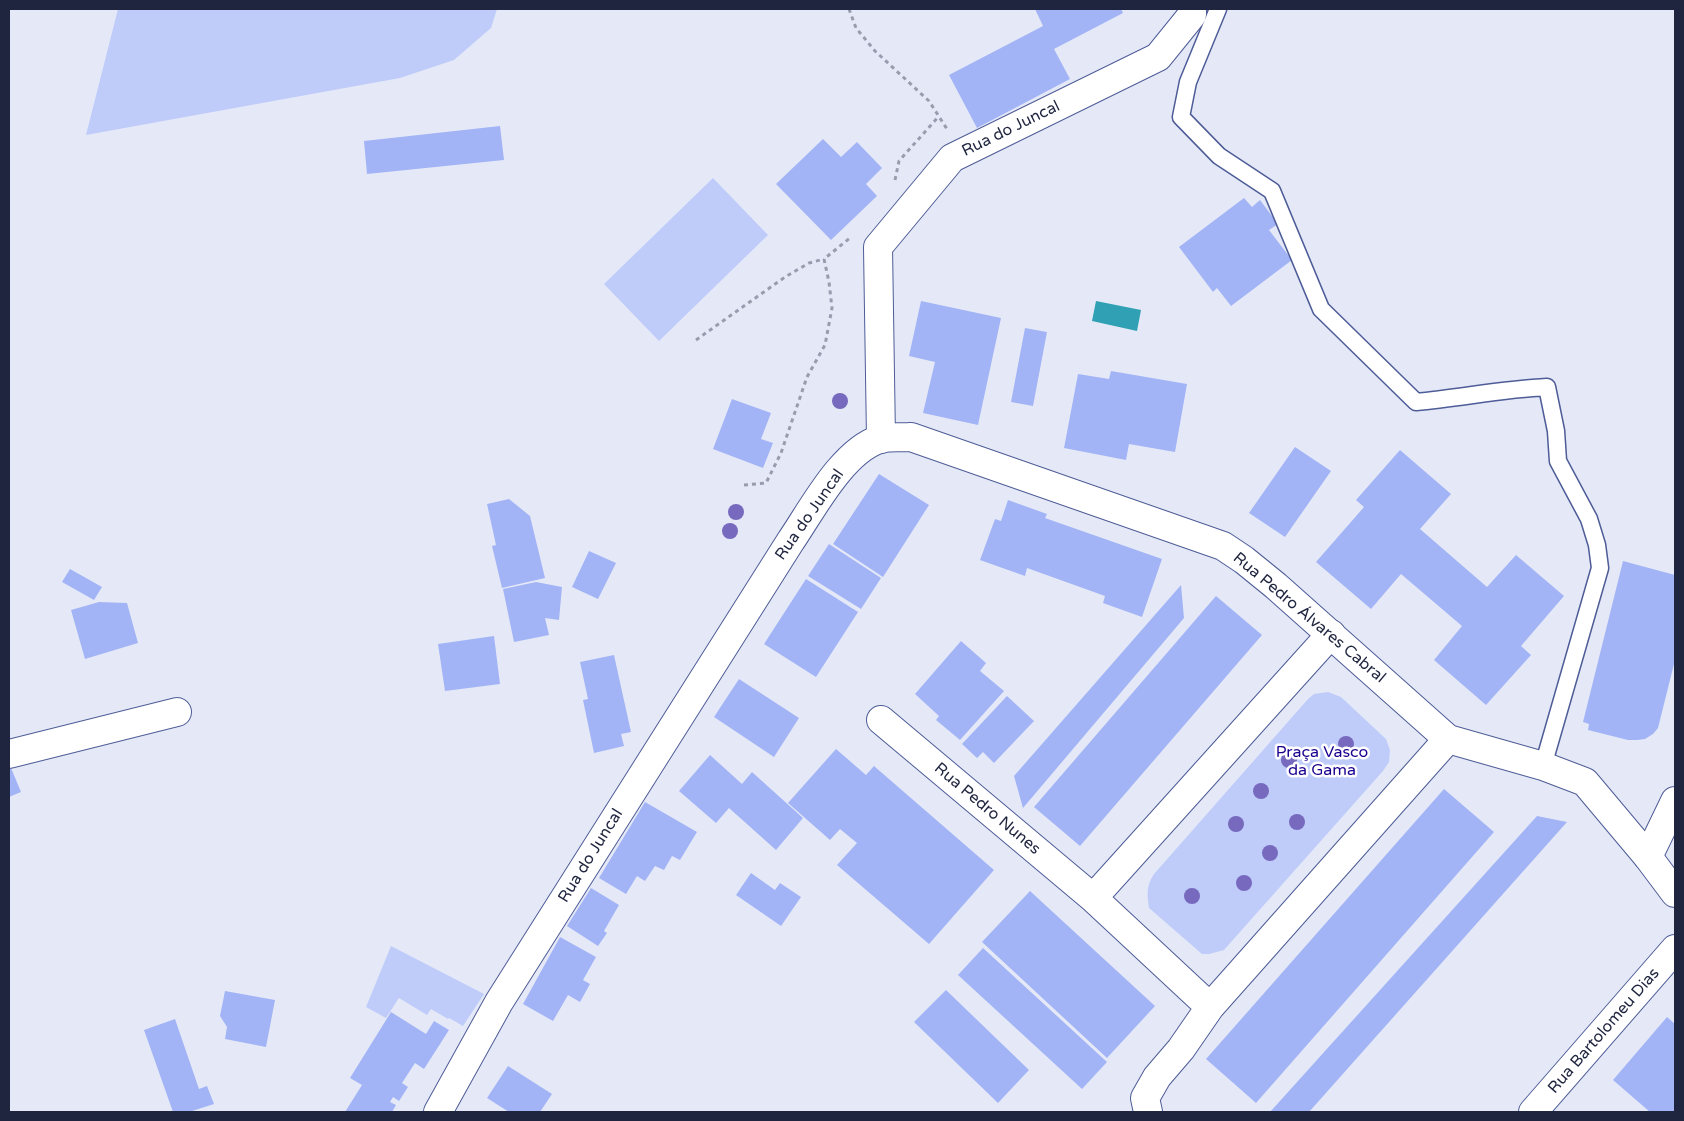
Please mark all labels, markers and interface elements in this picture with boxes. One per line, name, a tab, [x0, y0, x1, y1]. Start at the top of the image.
street label: Rua do Juncal	[959, 97, 1063, 161]
street label: Rua do Juncal	[772, 466, 848, 564]
street label: Rua Pedro Álvares Cabral	[1229, 549, 1389, 687]
park label: Praça Vasco da Gama	[1276, 743, 1368, 781]
street label: Rua Pedro Nunes	[930, 759, 1044, 859]
street label: Rua do Juncal	[555, 806, 627, 906]
street label: Rua Bartolomeu Dias	[1544, 964, 1664, 1098]

